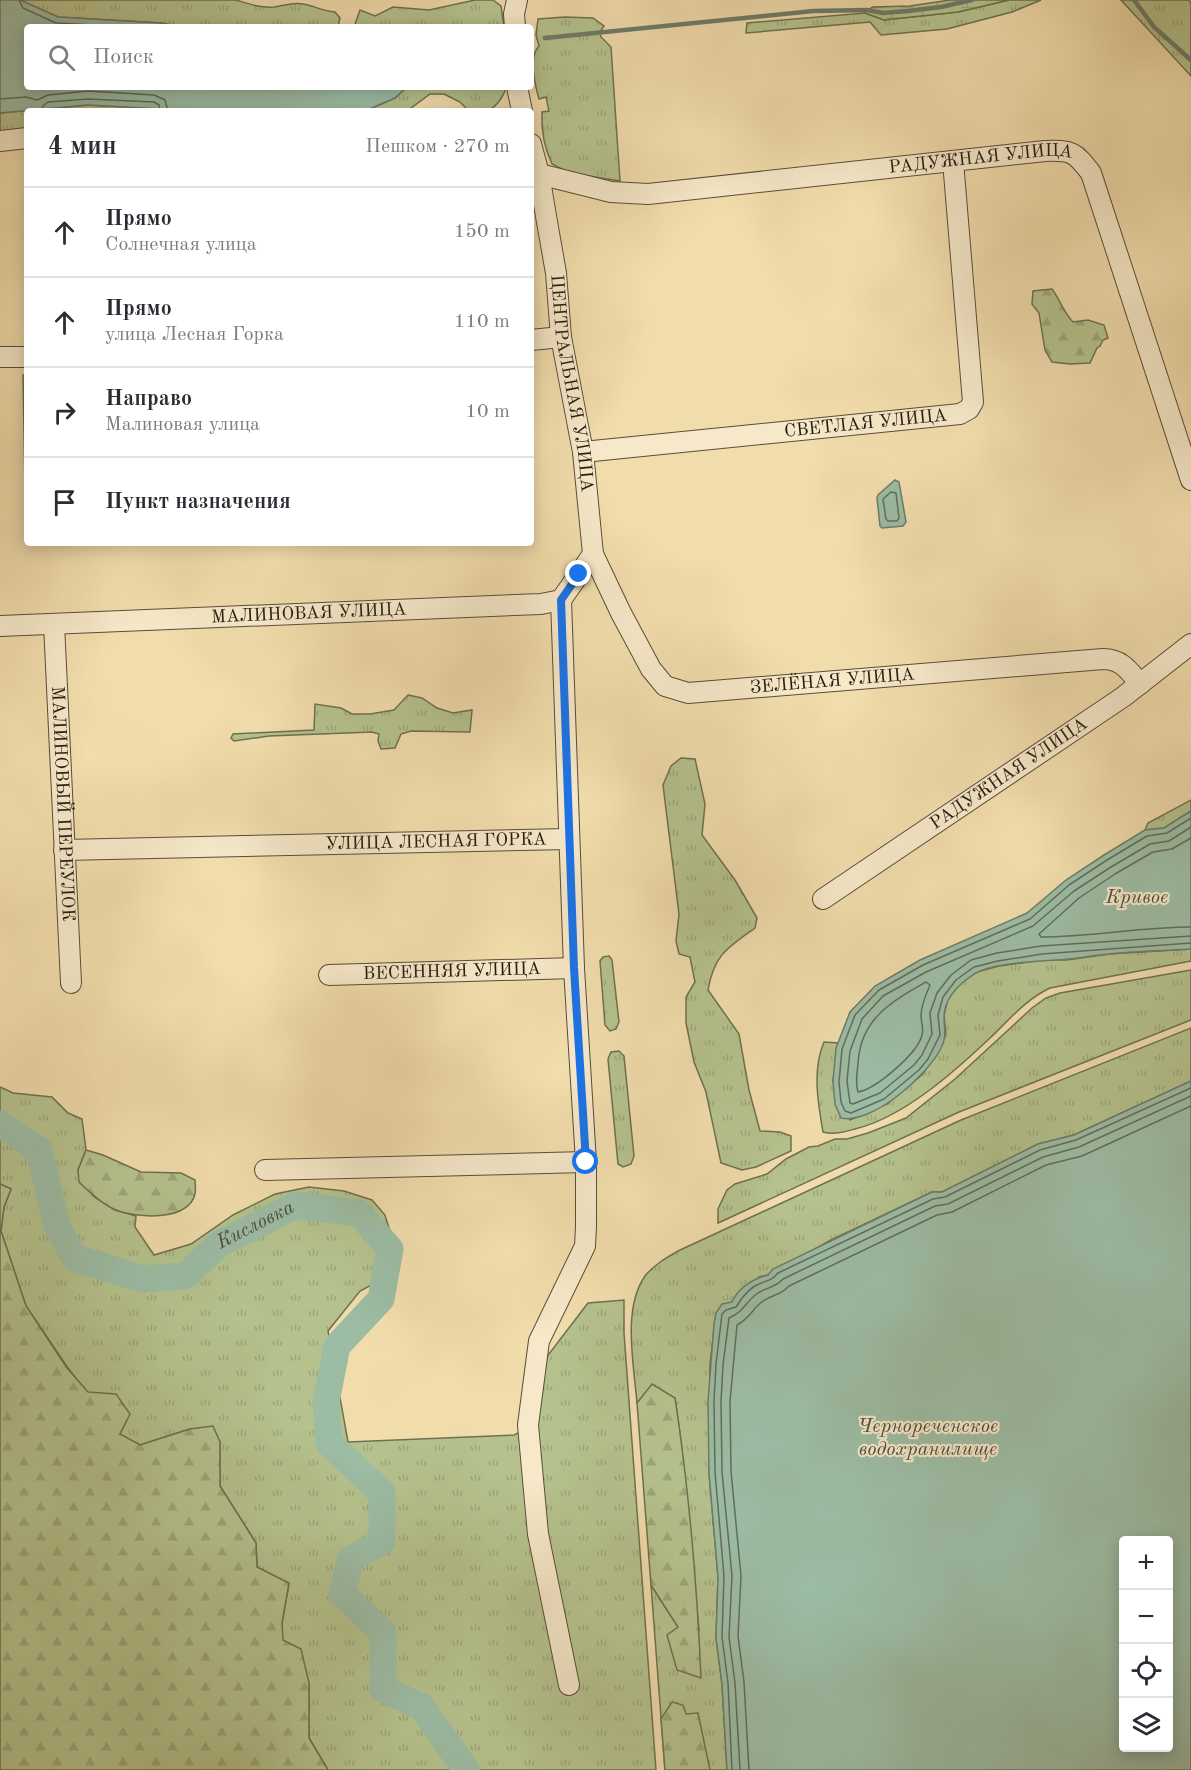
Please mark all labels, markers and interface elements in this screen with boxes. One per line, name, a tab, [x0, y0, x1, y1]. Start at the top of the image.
search box	[24, 24, 534, 90]
icon: search	[45, 41, 78, 74]
text: Поиск	[93, 46, 154, 68]
text: 4 мин	[48, 134, 117, 160]
text: Пешком · 270 m	[365, 137, 510, 157]
street label: РАДУЖНАЯ УЛИЦА	[888, 142, 1075, 177]
text: Прямо	[105, 208, 172, 230]
icon: ahead	[48, 216, 81, 249]
text: 150 m	[454, 222, 510, 242]
text: Солнечная улица	[105, 235, 257, 255]
street label: ЦЕНТРАЛЬНАЯ УЛИЦА	[547, 274, 596, 493]
text: Прямо	[105, 298, 172, 320]
icon: ahead	[48, 306, 81, 339]
text: 110 m	[454, 312, 510, 332]
text: улица Лесная Горка	[105, 325, 284, 345]
text: Направо	[105, 388, 192, 410]
icon: right	[48, 396, 81, 429]
text: 10 m	[465, 402, 510, 422]
street label: СВЕТЛАЯ УЛИЦА	[783, 406, 948, 441]
text: Малиновая улица	[105, 415, 260, 435]
icon: arrive	[48, 486, 81, 519]
text: Пункт назначения	[105, 491, 291, 513]
route end	[565, 560, 591, 586]
street label: МАЛИНОВАЯ УЛИЦА	[211, 600, 407, 626]
street label: ЗЕЛЁНАЯ УЛИЦА	[749, 665, 916, 697]
street label: МАЛИНОВЫЙ ПЕРЕУЛОК	[48, 686, 77, 922]
street label: РАДУЖНАЯ УЛИЦА	[927, 715, 1091, 833]
street label: УЛИЦА ЛЕСНАЯ ГОРКА	[325, 830, 547, 853]
water label: Кривое	[1105, 888, 1168, 908]
street label: ВЕСЕННЯЯ УЛИЦА	[363, 960, 541, 983]
route start	[572, 1148, 598, 1174]
water label: Кисловка	[213, 1197, 298, 1254]
water label: Чернореченское водохранилище	[858, 1417, 998, 1460]
map controls	[1119, 1536, 1173, 1752]
button: +	[1119, 1536, 1173, 1590]
button: −	[1119, 1590, 1173, 1644]
button: locate	[1119, 1644, 1173, 1698]
button: layers	[1119, 1698, 1173, 1752]

